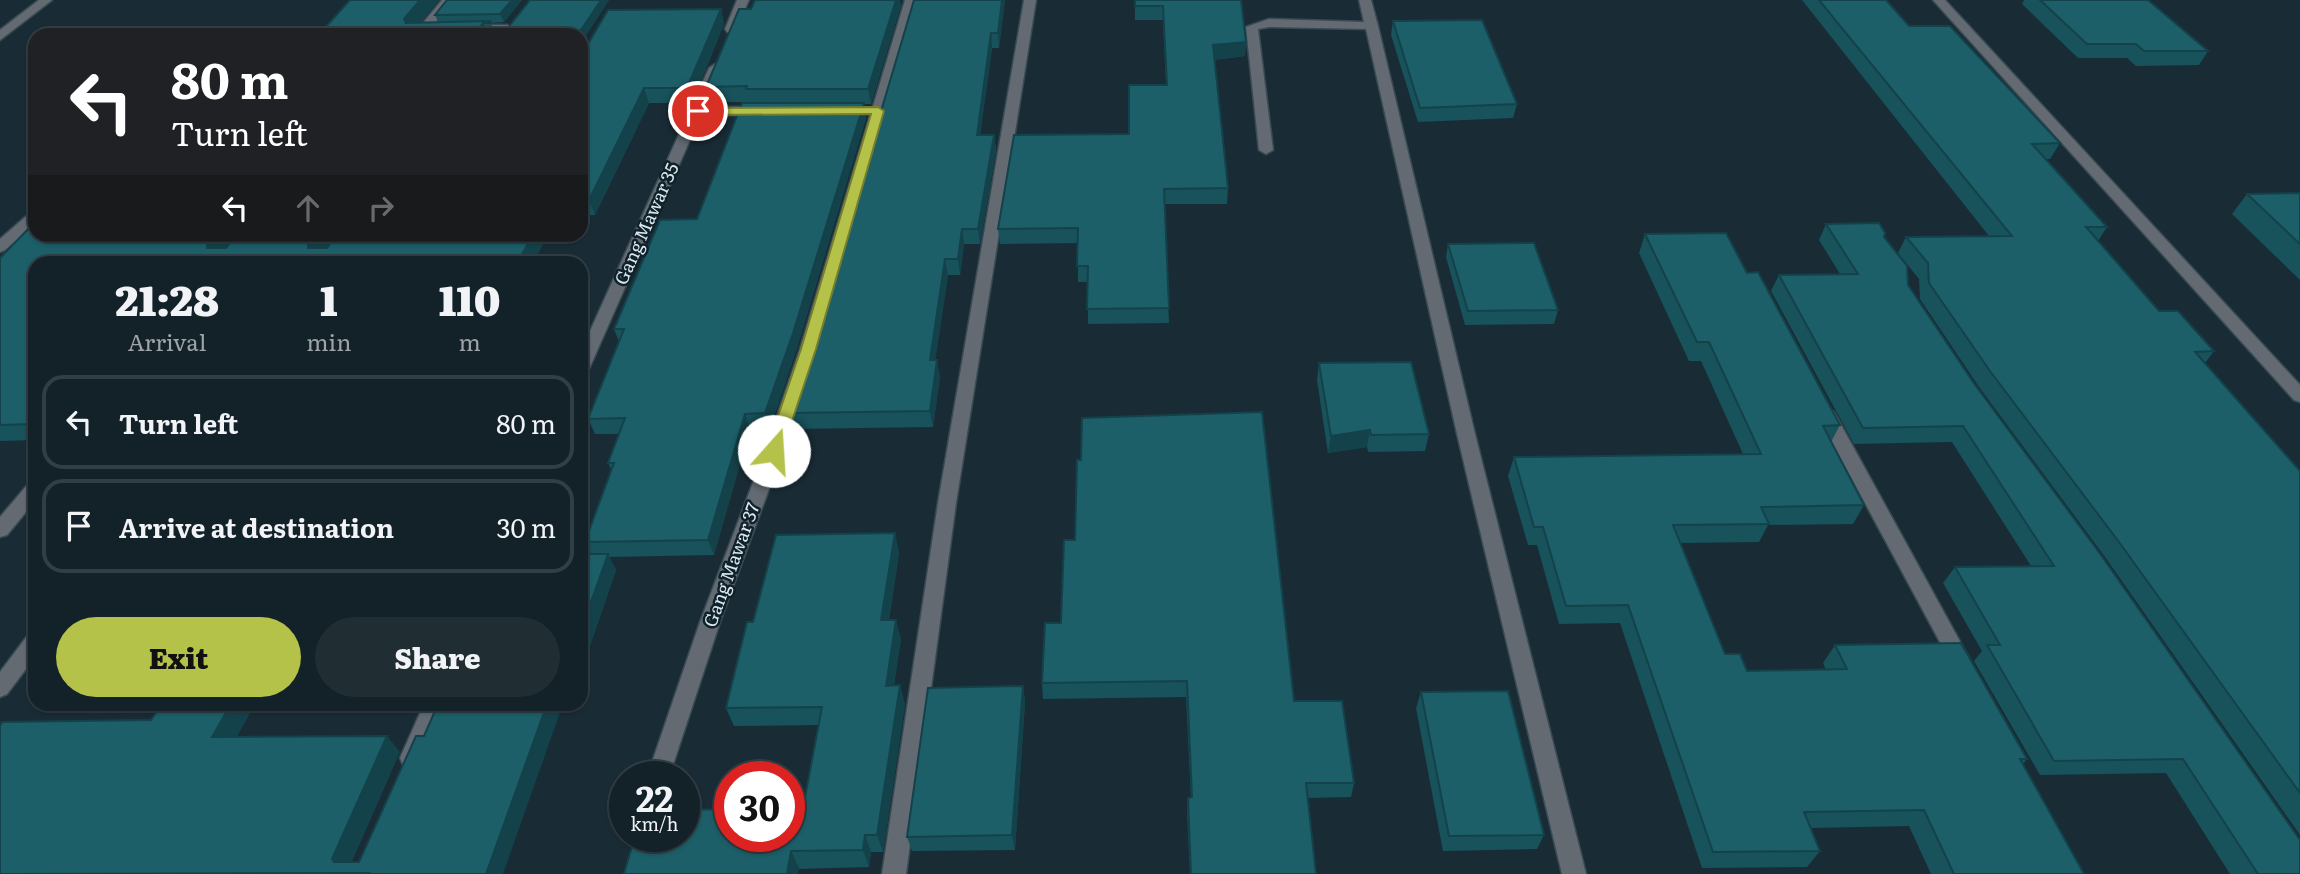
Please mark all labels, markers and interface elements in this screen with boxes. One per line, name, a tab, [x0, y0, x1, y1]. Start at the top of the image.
text: 80 m	[171, 41, 289, 114]
icon: left	[56, 56, 147, 147]
pin	[668, 81, 728, 141]
icon: arrive	[679, 92, 717, 130]
text: Turn left	[171, 108, 308, 156]
street label: Gang Mawar 35	[607, 158, 685, 289]
icon: left	[216, 189, 254, 227]
icon: ahead	[289, 189, 327, 227]
icon: right	[362, 189, 400, 227]
text: 21:28	[115, 267, 219, 329]
text: 1	[320, 267, 338, 329]
text: 110	[439, 267, 501, 329]
text: Arrival	[128, 324, 206, 358]
text: min	[306, 324, 351, 358]
text: m	[459, 324, 481, 358]
icon: left	[60, 403, 98, 441]
text: Turn left	[119, 403, 238, 442]
text: 80 m	[496, 403, 556, 442]
position arrow	[737, 414, 811, 488]
street label: Gang Mawar 37	[696, 499, 766, 630]
icon: arrive	[60, 507, 98, 545]
text: Arrive at destination	[119, 507, 394, 546]
text: 30 m	[496, 507, 556, 546]
button: Exit	[56, 617, 301, 697]
button: Share	[315, 617, 560, 697]
speed limit sign: 30	[714, 761, 805, 852]
text: 22	[636, 771, 673, 823]
text: km/h	[631, 810, 678, 837]

